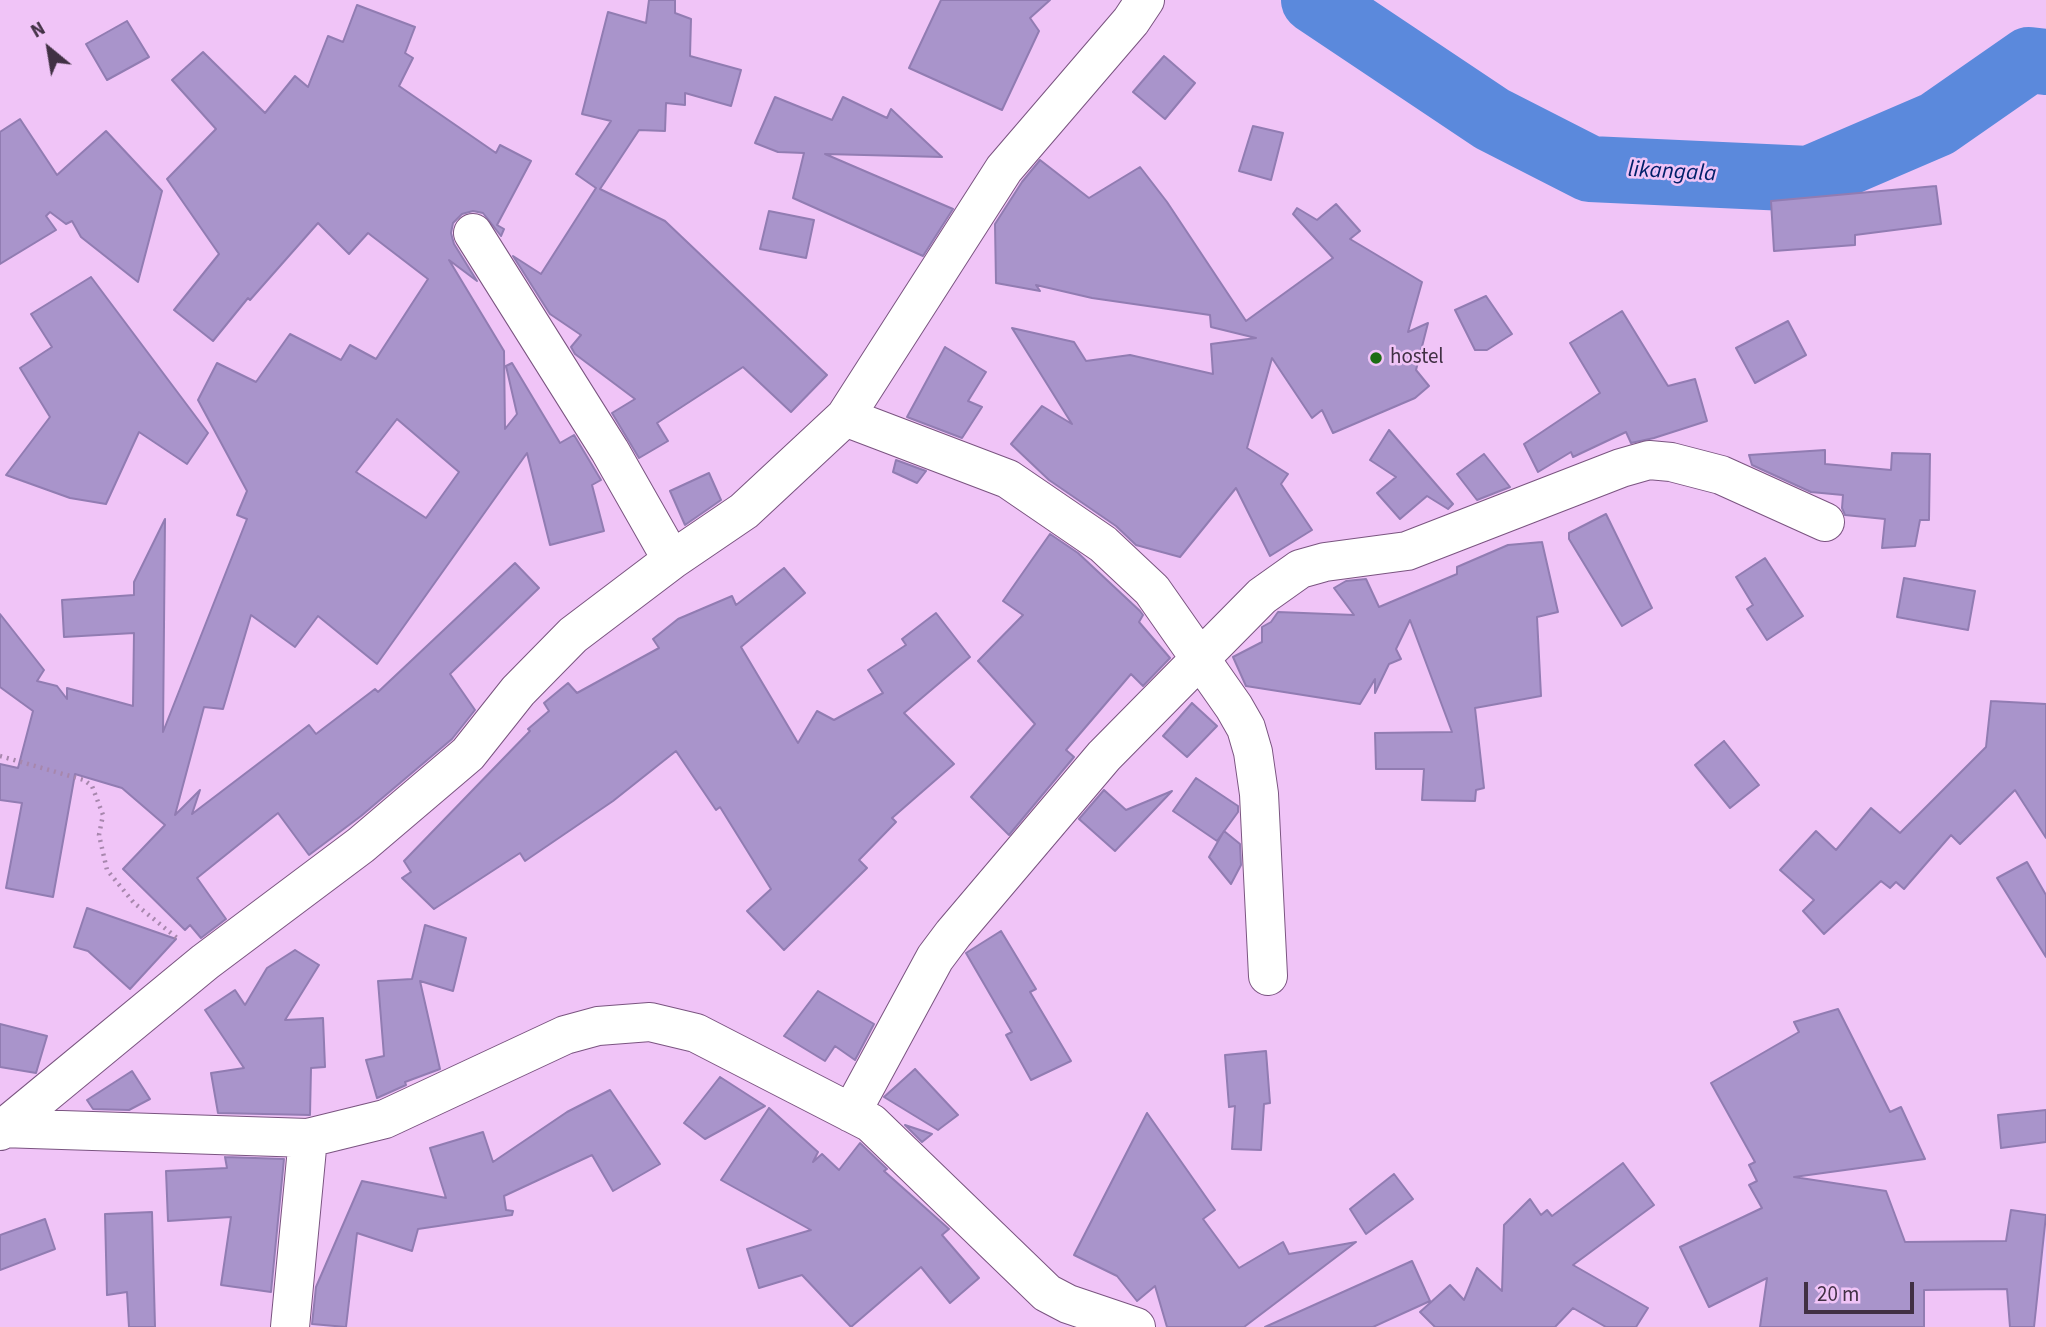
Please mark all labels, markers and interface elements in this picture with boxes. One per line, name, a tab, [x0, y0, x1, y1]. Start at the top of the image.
north arrow	[14, 14, 84, 84]
text: N	[26, 16, 50, 45]
water label: likangala	[1627, 157, 1717, 189]
place label: hostel	[1390, 345, 1444, 371]
marker: hostel	[1368, 350, 1384, 366]
scale bar	[1808, 1268, 1918, 1312]
text: 20 m	[1817, 1279, 1859, 1309]

